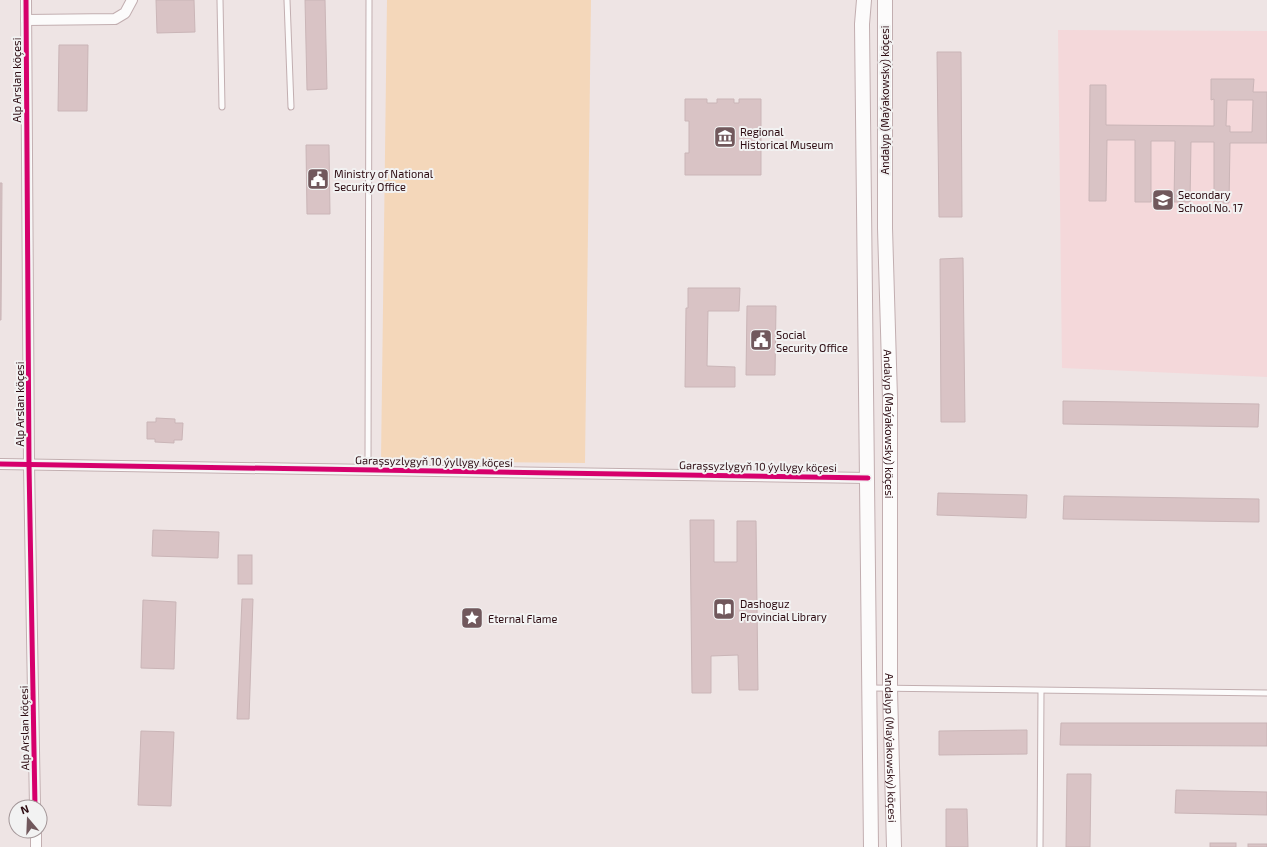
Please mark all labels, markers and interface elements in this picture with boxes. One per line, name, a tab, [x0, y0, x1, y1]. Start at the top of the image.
street label: Andalyp (Maýakowsky) köçesi	[878, 25, 892, 175]
street label: Alp Arslan köçesi	[10, 38, 24, 122]
museum icon: Regional Historical Museum	[712, 124, 738, 150]
place label: Regional Historical Museum	[740, 125, 833, 151]
public building icon: Ministry of National Security Office	[305, 166, 331, 192]
place label: Ministry of National Security Office	[334, 167, 434, 193]
school or university icon: Secondary School No. 17	[1150, 187, 1176, 213]
place label: Secondary School No. 17	[1178, 188, 1243, 214]
public building icon: Social Security Office	[748, 327, 774, 353]
place label: Social Security Office	[776, 328, 848, 354]
street label: Andalyp (Maýakowsky) köçesi	[882, 349, 897, 499]
street label: Alp Arslan köçesi	[13, 362, 27, 446]
street label: Garaşsyzlygyň 10 ýyllygy köçesi	[355, 453, 513, 470]
street label: Garaşsyzlygyň 10 ýyllygy köçesi	[679, 458, 837, 475]
library icon: Dashoguz Provincial Library	[711, 596, 737, 622]
place label: Dashoguz Provincial Library	[740, 597, 827, 623]
place icon: Eternal Flame	[459, 605, 485, 631]
place label: Eternal Flame	[488, 612, 557, 625]
street label: Andalyp (Maýakowsky) köçesi	[883, 673, 900, 823]
street label: Alp Arslan köçesi	[17, 685, 32, 771]
north arrow	[8, 799, 48, 839]
text: N	[19, 802, 31, 817]

